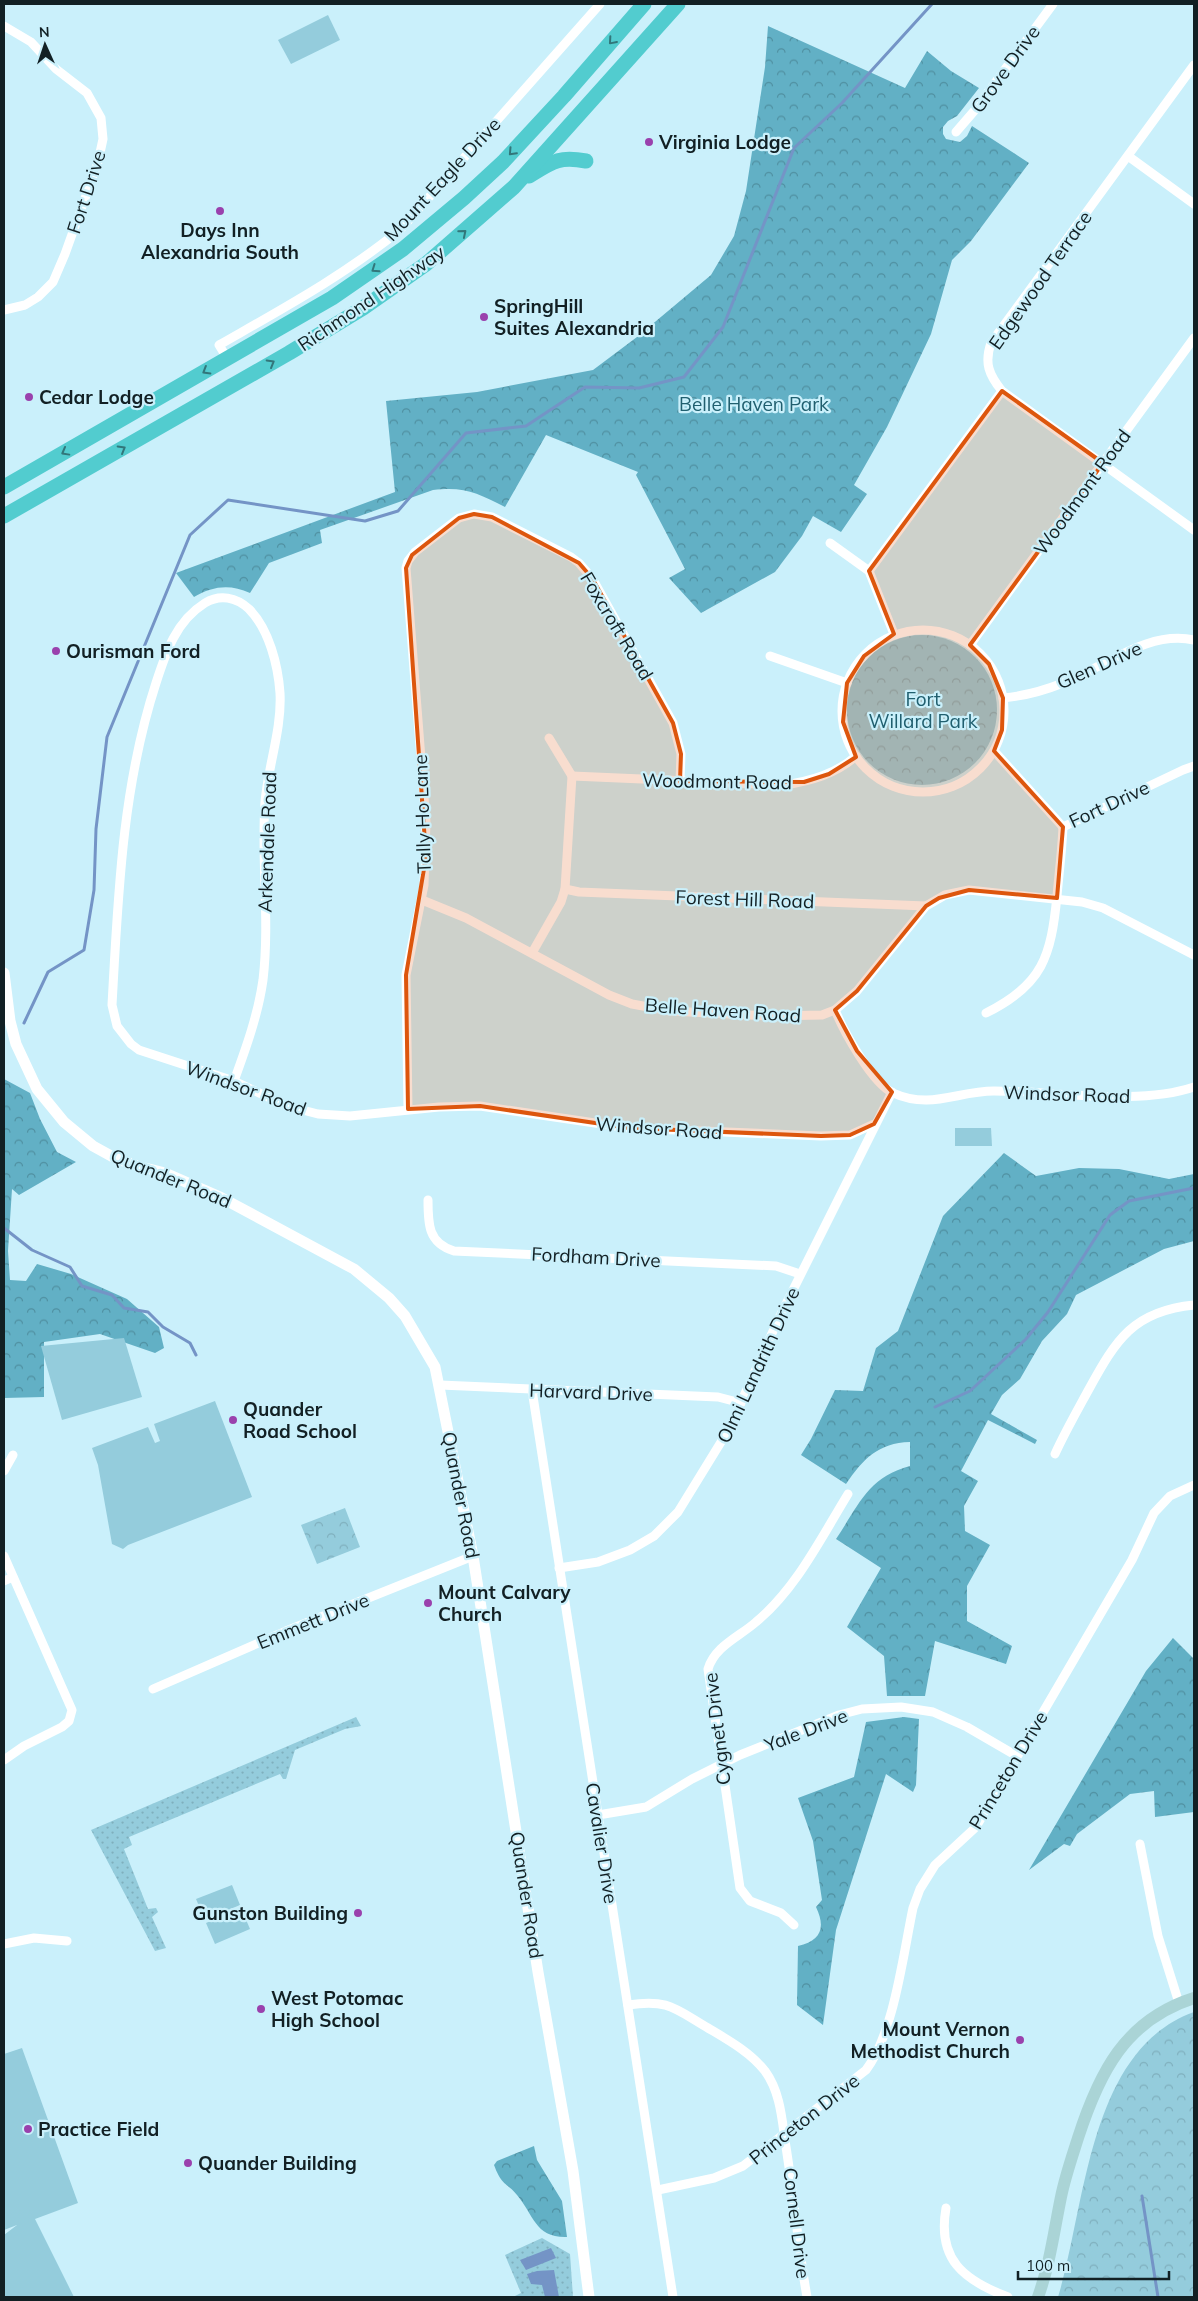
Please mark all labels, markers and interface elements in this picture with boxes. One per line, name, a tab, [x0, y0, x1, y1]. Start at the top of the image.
north arrow	[20, 20, 70, 70]
street label: Grove Drive	[965, 20, 1045, 118]
text: N	[39, 23, 50, 41]
one-way arrow	[609, 35, 618, 44]
street label: Mount Eagle Drive	[379, 112, 505, 246]
place label: Virginia Lodge	[658, 130, 791, 154]
marker: Virginia Lodge	[643, 136, 655, 148]
one-way arrow	[509, 146, 518, 155]
street label: Fort Drive	[61, 147, 111, 237]
marker: Days Inn Alexandria South	[214, 205, 226, 217]
street label: Edgewood Terrace	[983, 206, 1097, 354]
place label: Days Inn Alexandria South	[141, 218, 299, 264]
one-way arrow	[458, 229, 467, 238]
street label: Richmond Highway	[293, 240, 449, 356]
one-way arrow	[371, 263, 381, 272]
place label: SpringHill Suites Alexandria	[494, 294, 654, 340]
marker: SpringHill Suites Alexandria	[478, 311, 490, 323]
one-way arrow	[266, 360, 275, 370]
one-way arrow	[203, 364, 212, 374]
place label: Cedar Lodge	[39, 385, 154, 409]
marker: Cedar Lodge	[23, 391, 35, 403]
park label: Belle Haven Park	[679, 392, 829, 416]
street label: Woodmont Road	[1028, 424, 1136, 560]
one-way arrow	[117, 445, 126, 455]
one-way arrow	[62, 446, 71, 456]
street label: Foxcroft Road	[575, 568, 659, 684]
street label: Glen Drive	[1053, 636, 1145, 694]
place label: Ourisman Ford	[66, 639, 201, 663]
marker: Ourisman Ford	[50, 645, 62, 657]
park label: Fort Willard Park	[868, 687, 978, 733]
street label: Tally Ho Lane	[408, 754, 436, 874]
street label: Woodmont Road	[642, 768, 792, 794]
street label: Arkendale Road	[253, 771, 281, 913]
street label: Fort Drive	[1065, 775, 1153, 833]
street label: Forest Hill Road	[675, 885, 815, 913]
street label: Belle Haven Road	[644, 993, 802, 1027]
street label: Windsor Road	[182, 1055, 310, 1121]
street label: Windsor Road	[1003, 1080, 1131, 1108]
street label: Windsor Road	[595, 1112, 723, 1144]
street label: Quander Road	[107, 1143, 235, 1213]
street label: Fordham Drive	[531, 1242, 661, 1272]
street label: Olmi Landrith Drive	[711, 1283, 805, 1447]
street label: Harvard Drive	[529, 1378, 653, 1406]
place label: Quander Road School	[243, 1397, 357, 1443]
marker: Quander Road School	[227, 1414, 239, 1426]
street label: Quander Road	[437, 1430, 485, 1560]
place label: Mount Calvary Church	[438, 1580, 571, 1626]
street label: Emmett Drive	[253, 1588, 373, 1654]
marker: Mount Calvary Church	[422, 1597, 434, 1609]
street label: Cygnet Drive	[698, 1671, 736, 1787]
street label: Yale Drive	[760, 1703, 851, 1757]
street label: Princeton Drive	[963, 1707, 1053, 1833]
street label: Cavalier Drive	[581, 1781, 623, 1905]
street label: Quander Road	[505, 1830, 549, 1960]
place label: Gunston Building	[192, 1901, 348, 1925]
marker: Gunston Building	[352, 1907, 364, 1919]
place label: West Potomac High School	[271, 1986, 404, 2032]
marker: West Potomac High School	[255, 2003, 267, 2015]
place label: Mount Vernon Methodist Church	[850, 2017, 1010, 2063]
marker: Mount Vernon Methodist Church	[1014, 2034, 1026, 2046]
street label: Princeton Drive	[744, 2068, 864, 2170]
place label: Practice Field	[38, 2117, 159, 2141]
marker: Practice Field	[22, 2123, 34, 2135]
place label: Quander Building	[198, 2151, 357, 2175]
marker: Quander Building	[182, 2157, 194, 2169]
street label: Cornell Drive	[778, 2166, 816, 2280]
scale bar	[1018, 2248, 1169, 2280]
text: 100 m	[1026, 2256, 1070, 2275]

